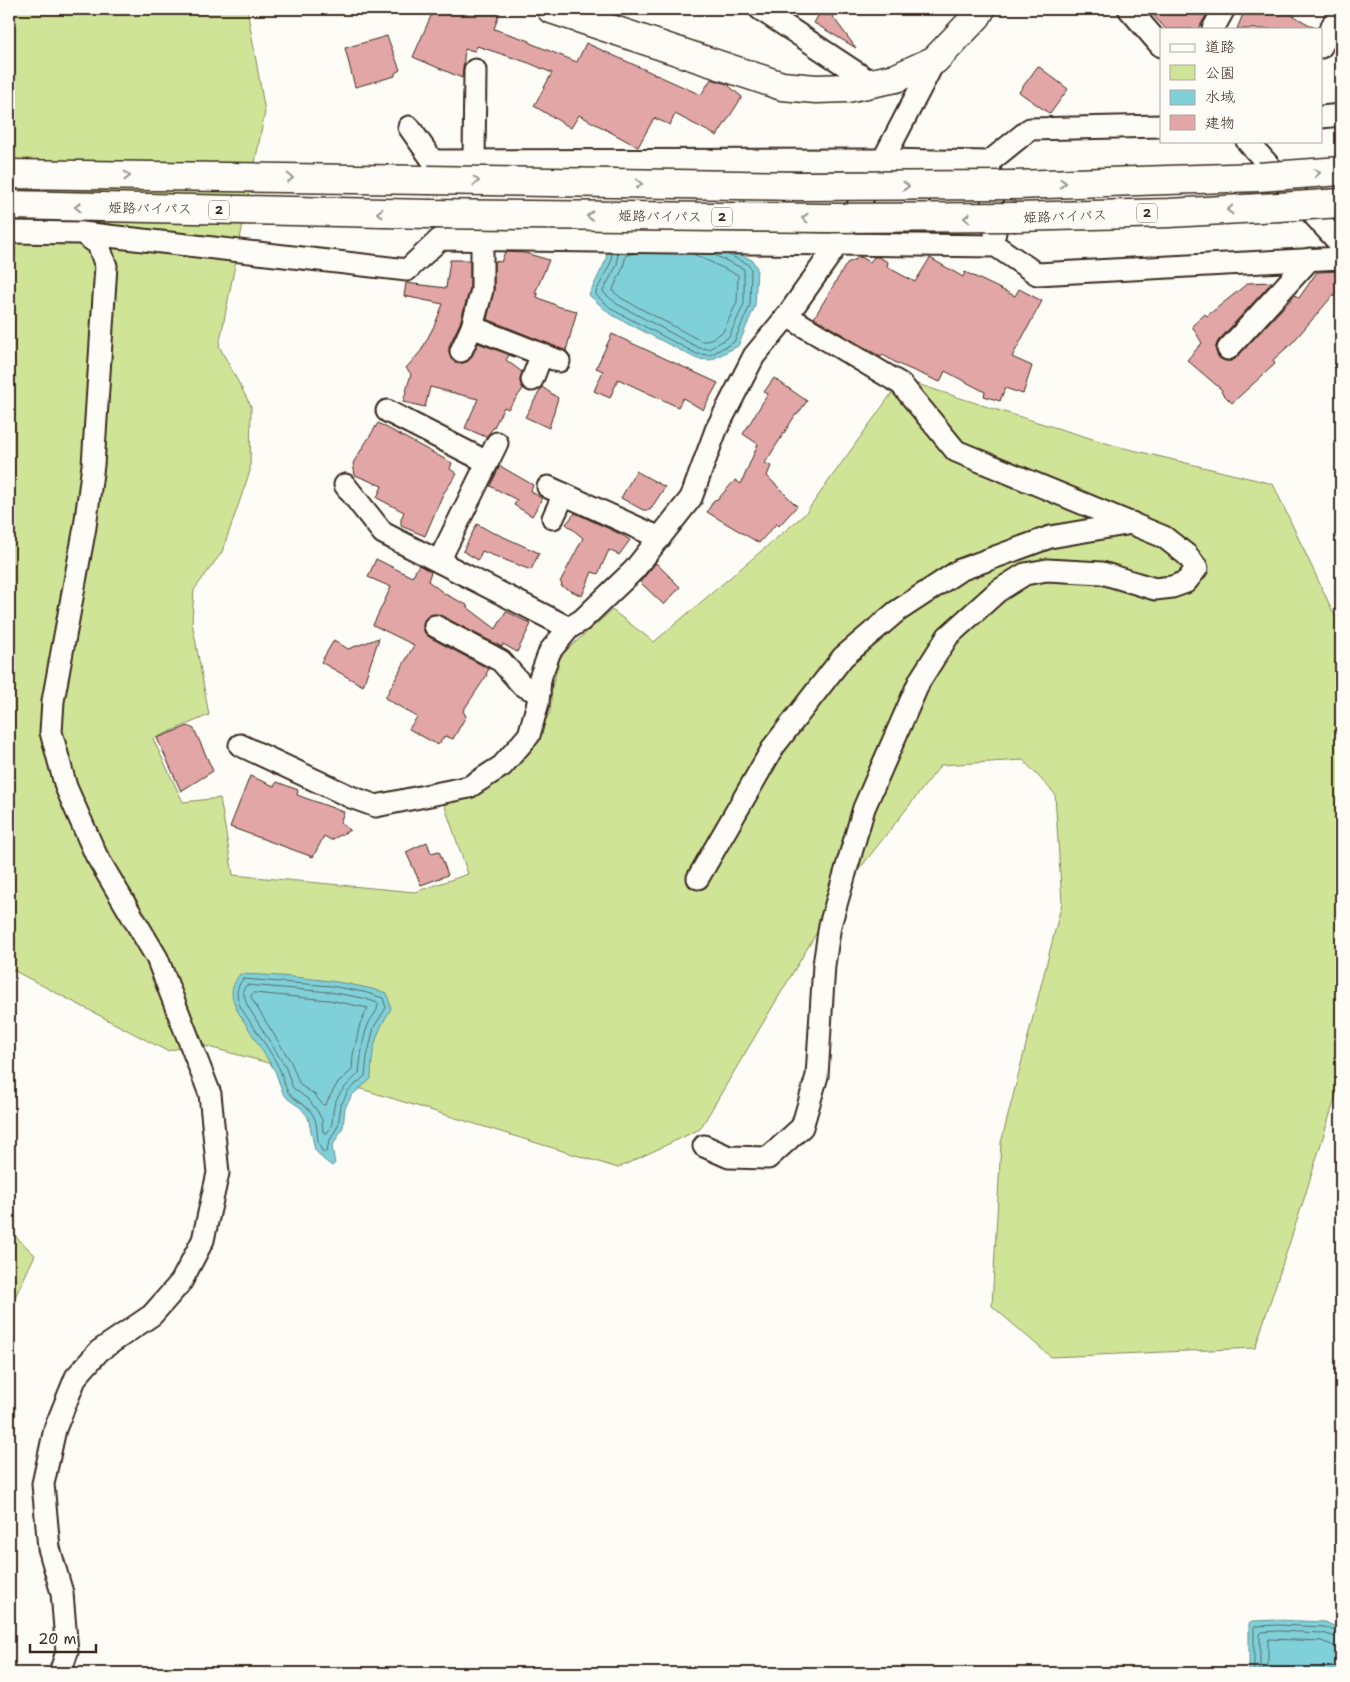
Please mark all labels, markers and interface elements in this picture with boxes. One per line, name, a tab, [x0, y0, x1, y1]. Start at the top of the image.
legend	[1160, 28, 1322, 142]
text: 道路	[1205, 37, 1235, 57]
text: 公園	[1205, 63, 1235, 83]
text: 水域	[1205, 87, 1235, 107]
text: 建物	[1205, 113, 1235, 133]
one-way arrow	[1314, 167, 1322, 178]
one-way arrow	[124, 171, 132, 181]
one-way arrow	[286, 173, 294, 183]
one-way arrow	[473, 176, 481, 186]
one-way arrow	[635, 178, 643, 189]
one-way arrow	[1060, 178, 1068, 189]
one-way arrow	[903, 181, 911, 191]
street label: 姫路バイパス	[108, 198, 192, 218]
road number: 2	[209, 200, 229, 220]
one-way arrow	[73, 202, 81, 212]
road number: 2	[1137, 204, 1157, 222]
one-way arrow	[1226, 204, 1234, 215]
street label: 姫路バイパス	[618, 206, 702, 226]
street label: 姫路バイパス	[1023, 206, 1107, 226]
one-way arrow	[376, 207, 384, 218]
road number: 2	[712, 208, 732, 226]
one-way arrow	[586, 210, 594, 221]
one-way arrow	[801, 213, 808, 223]
one-way arrow	[963, 213, 971, 223]
scale bar	[30, 1622, 96, 1654]
text: 20 m	[38, 1629, 77, 1649]

